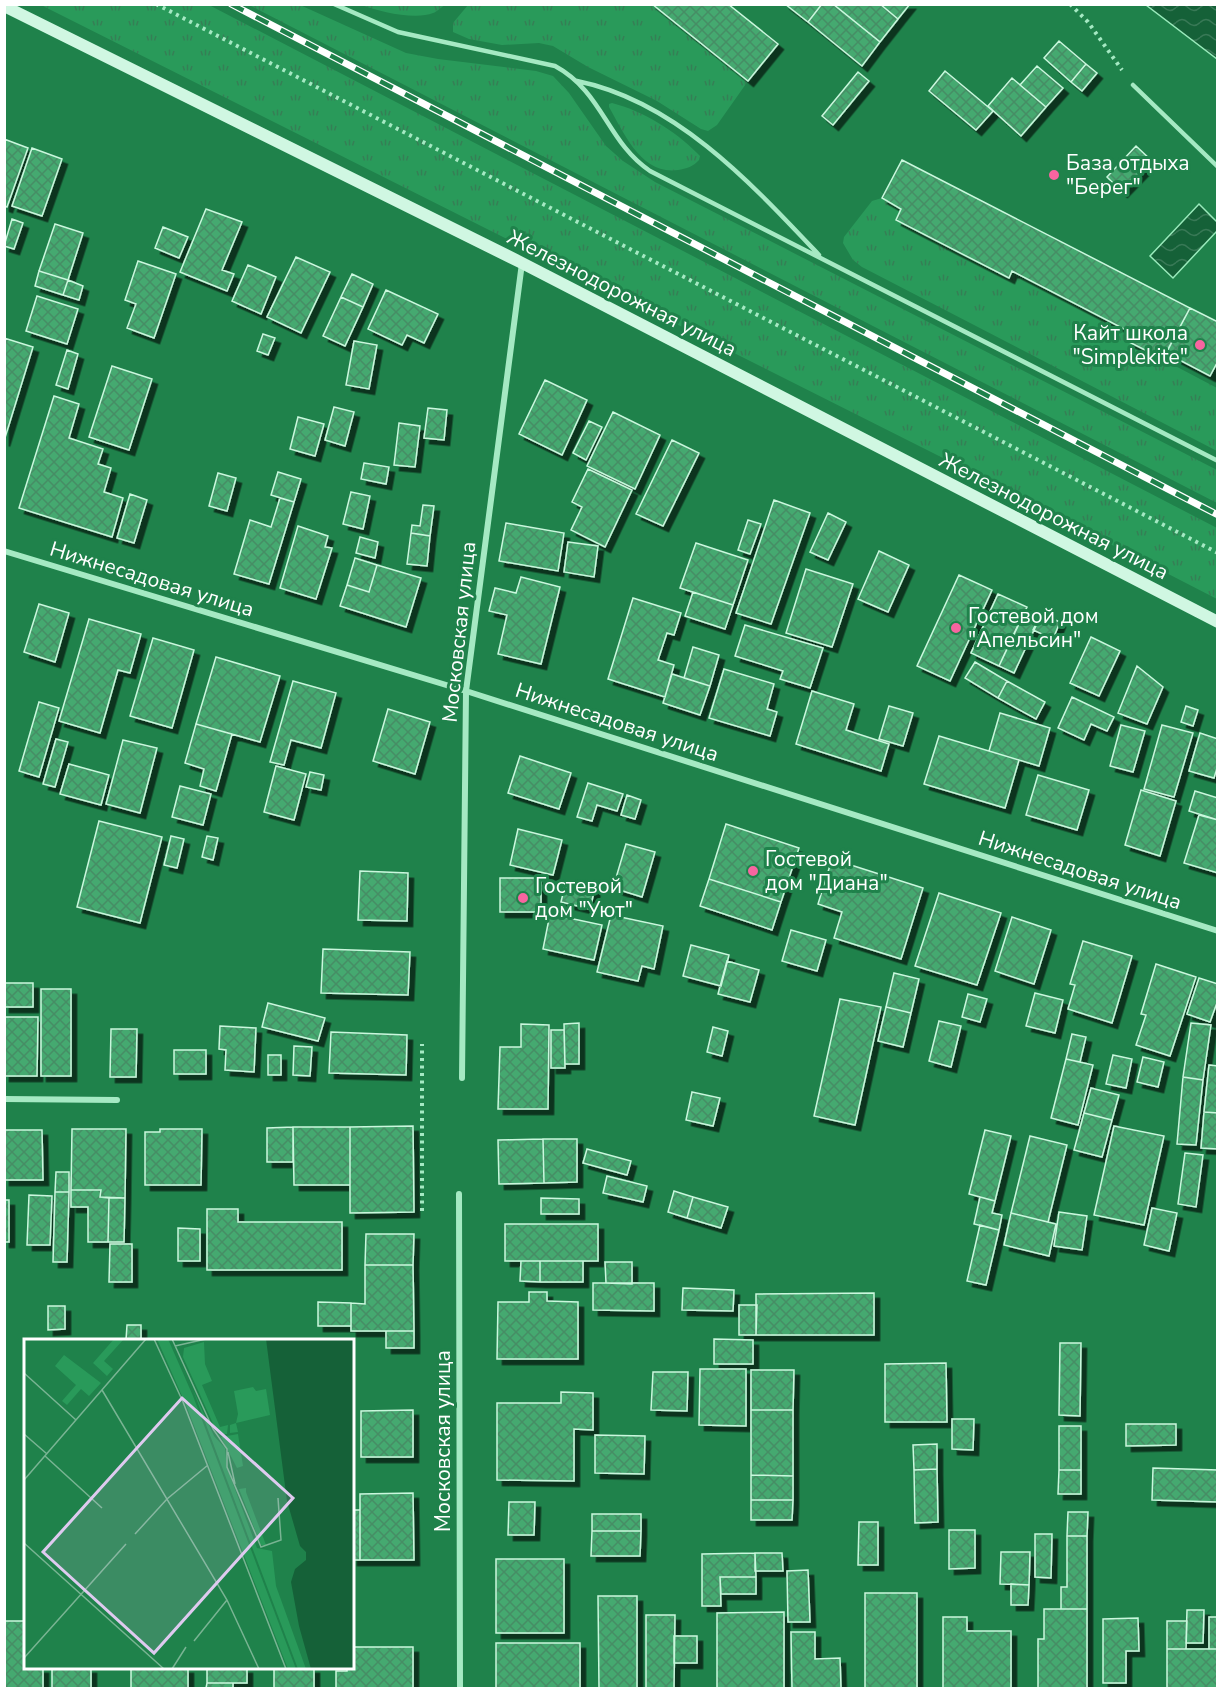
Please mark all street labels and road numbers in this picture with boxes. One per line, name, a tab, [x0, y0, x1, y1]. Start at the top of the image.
street label: Железнодорожная улица	[503, 223, 741, 363]
street label: Железнодорожная улица	[935, 446, 1173, 586]
street label: Нижнесадовая улица	[46, 535, 258, 623]
street label: Московская улица	[436, 540, 482, 724]
street label: Нижнесадовая улица	[512, 676, 722, 768]
street label: Нижнесадовая улица	[975, 824, 1185, 916]
street label: Московская улица	[429, 1350, 457, 1532]

